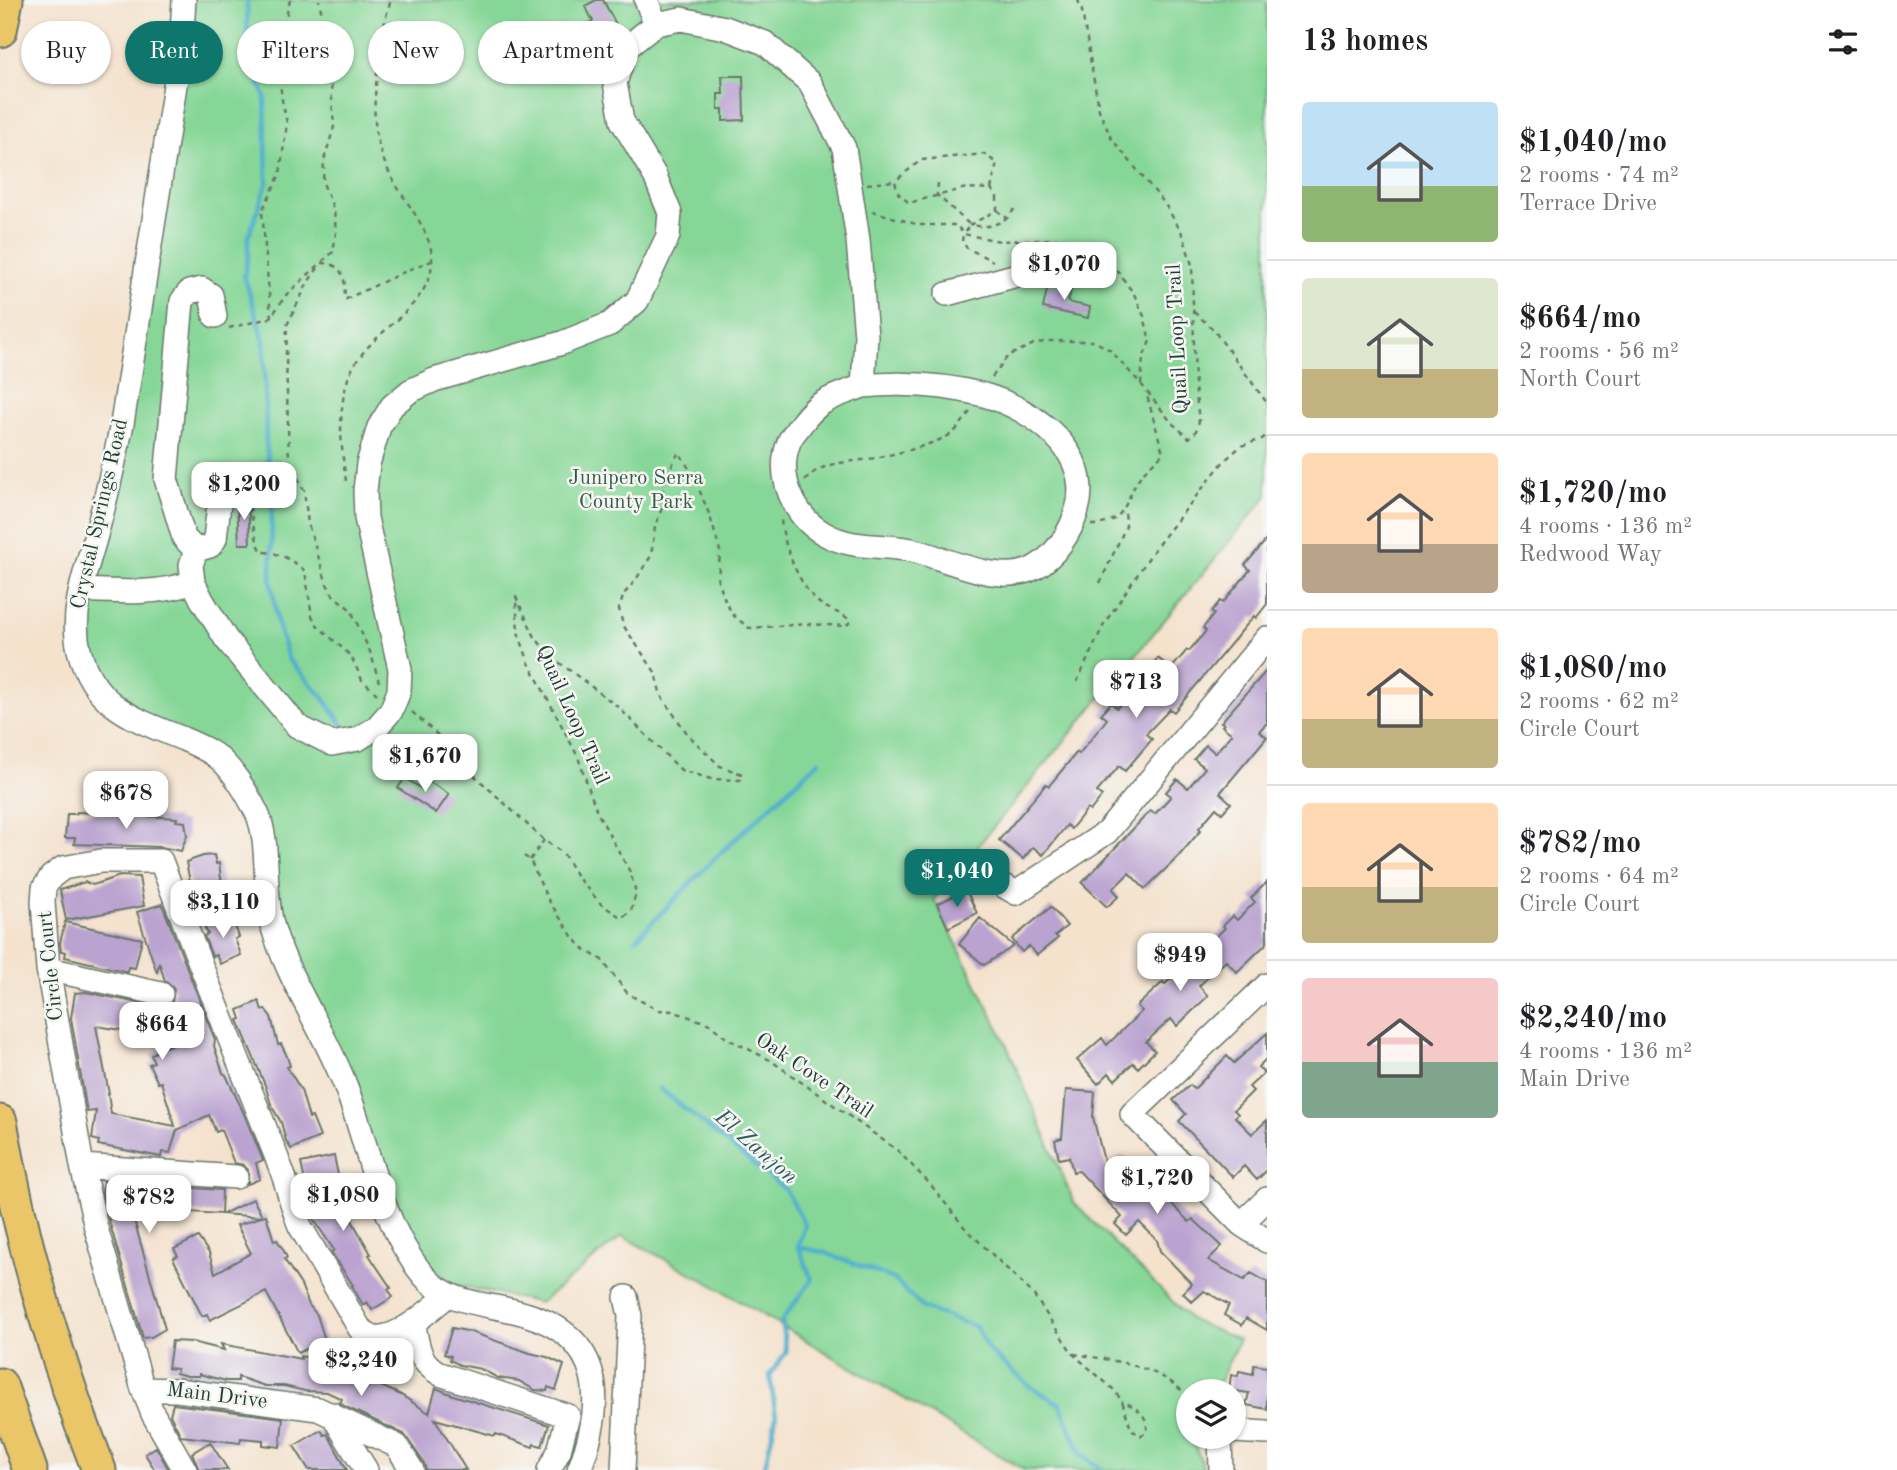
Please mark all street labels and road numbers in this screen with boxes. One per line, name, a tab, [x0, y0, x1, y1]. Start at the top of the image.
street label: Quail Loop Trail	[1164, 263, 1192, 415]
street label: Crystal Springs Road	[68, 417, 132, 611]
street label: Quail Loop Trail	[532, 642, 612, 788]
street label: Circle Court	[35, 910, 67, 1022]
street label: Oak Cove Trail	[752, 1029, 877, 1123]
street label: Main Drive	[165, 1379, 269, 1413]

